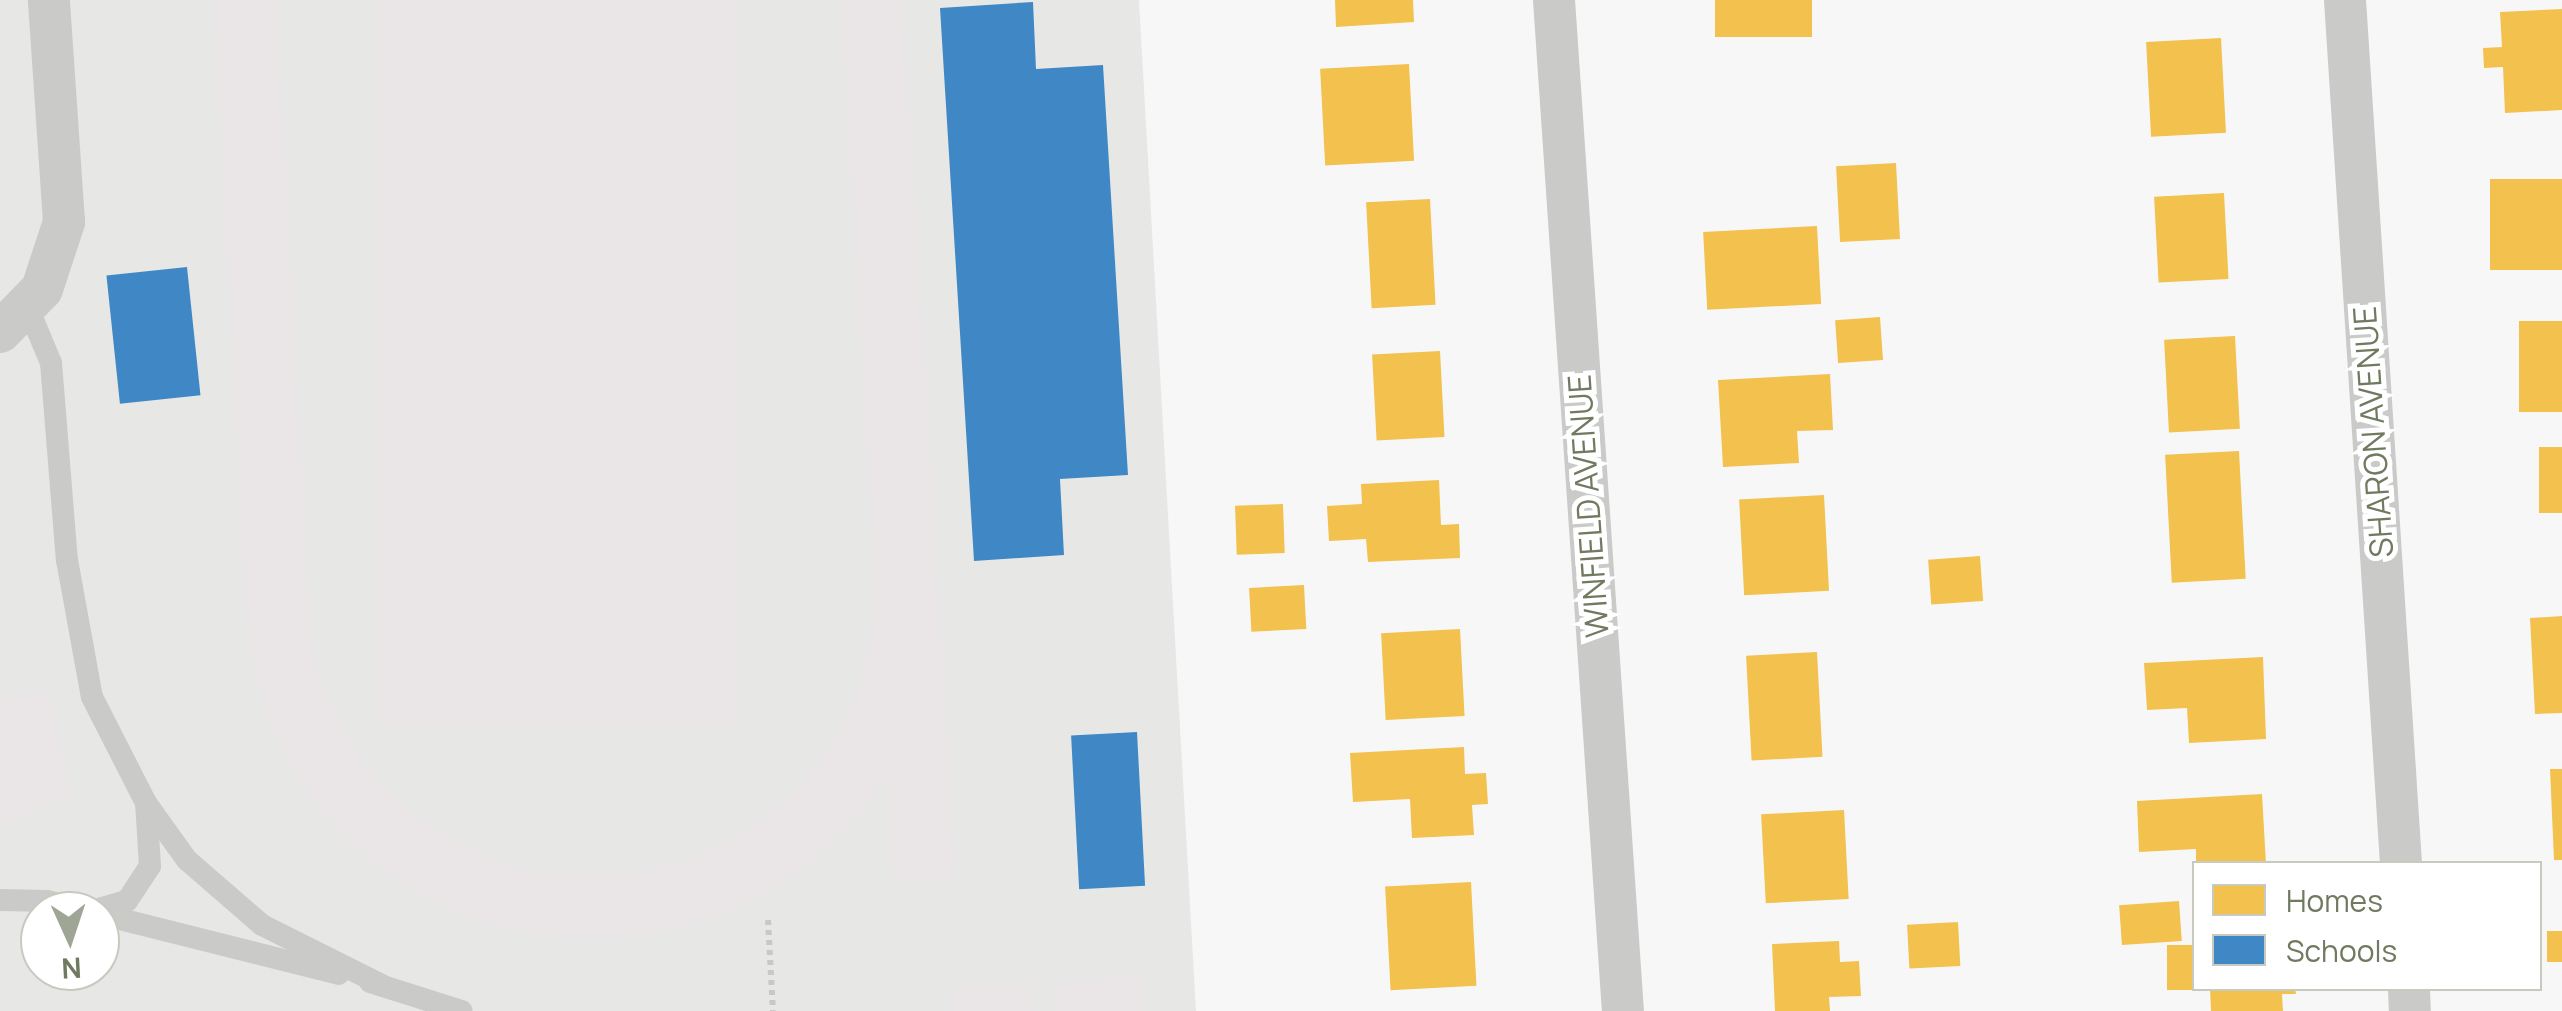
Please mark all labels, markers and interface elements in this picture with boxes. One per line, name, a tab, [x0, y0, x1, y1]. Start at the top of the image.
street label: SHARON AVENUE	[2345, 305, 2401, 559]
street label: WINFIELD AVENUE	[1560, 373, 1616, 639]
legend	[2192, 861, 2542, 991]
text: Homes	[2286, 880, 2383, 921]
north arrow	[20, 891, 120, 991]
text: Schools	[2286, 930, 2397, 971]
text: N	[60, 949, 83, 988]

